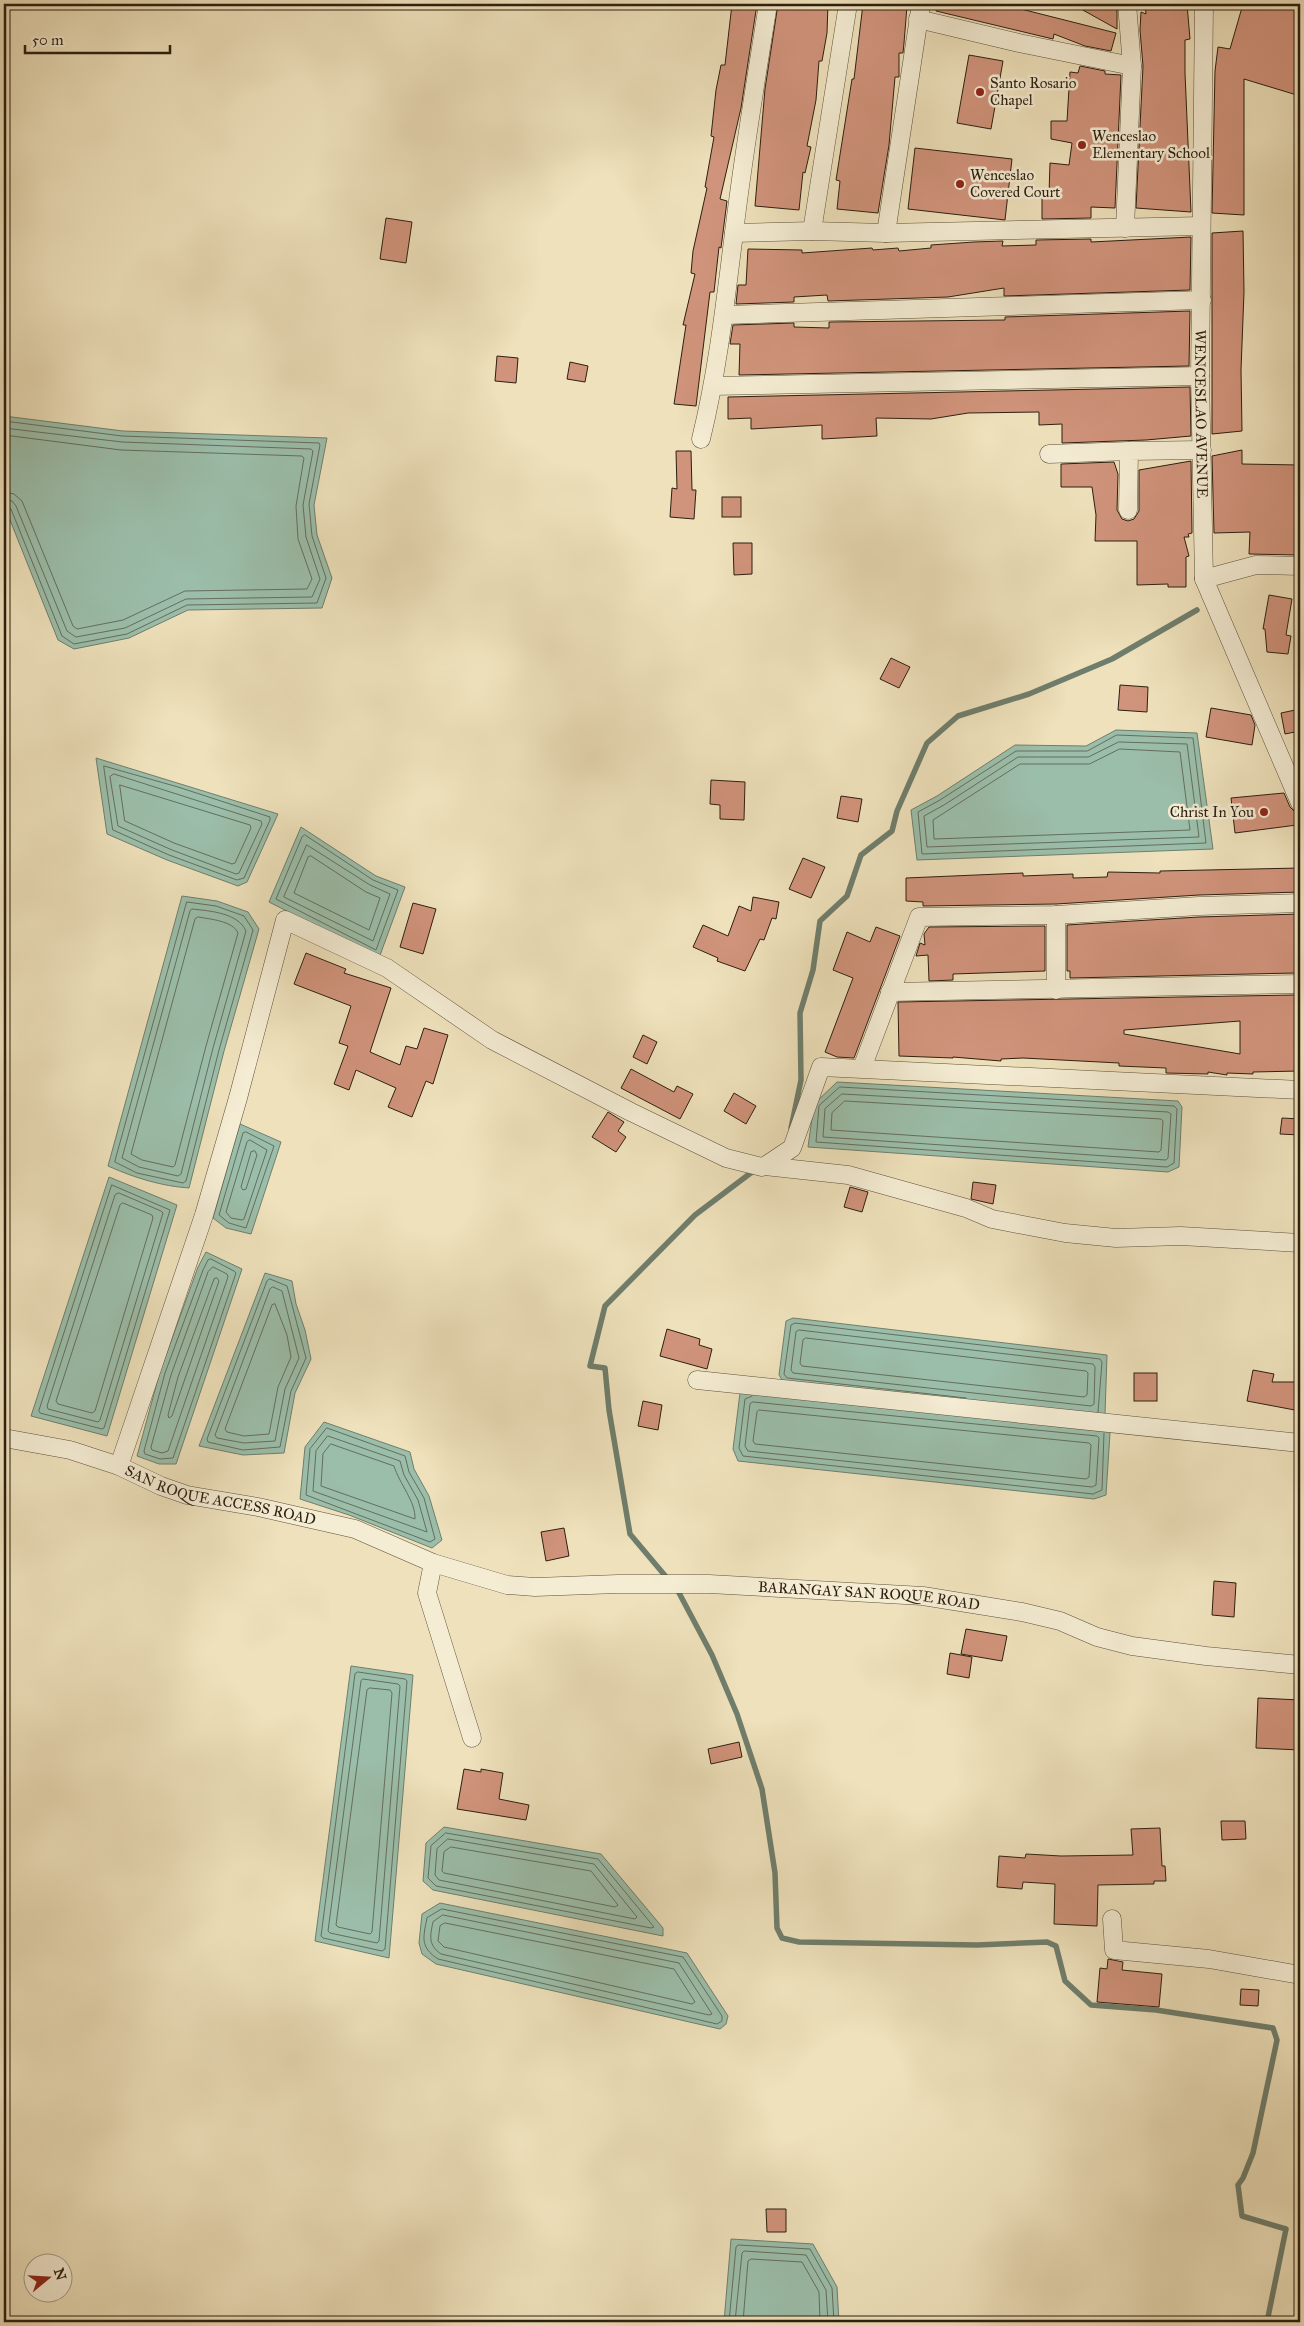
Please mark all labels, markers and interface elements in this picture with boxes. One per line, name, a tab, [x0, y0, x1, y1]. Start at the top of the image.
scale bar	[25, 22, 170, 54]
text: 50 m	[32, 31, 64, 49]
place label: Santo Rosario Chapel	[990, 74, 1077, 109]
marker: Santo Rosario Chapel	[974, 86, 986, 98]
place label: Wenceslao Elementary School	[1092, 127, 1211, 162]
marker: Wenceslao Elementary School	[1076, 139, 1088, 151]
place label: Wenceslao Covered Court	[970, 166, 1061, 201]
marker: Wenceslao Covered Court	[954, 178, 966, 190]
street label: WENCESLAO AVENUE	[1191, 330, 1211, 499]
place label: Christ In You	[1170, 803, 1254, 821]
marker: Christ In You	[1258, 806, 1270, 818]
street label: SAN ROQUE ACCESS ROAD	[122, 1461, 318, 1529]
street label: BARANGAY SAN ROQUE ROAD	[757, 1578, 981, 1614]
north arrow	[22, 2254, 72, 2304]
text: N	[50, 2266, 70, 2283]

